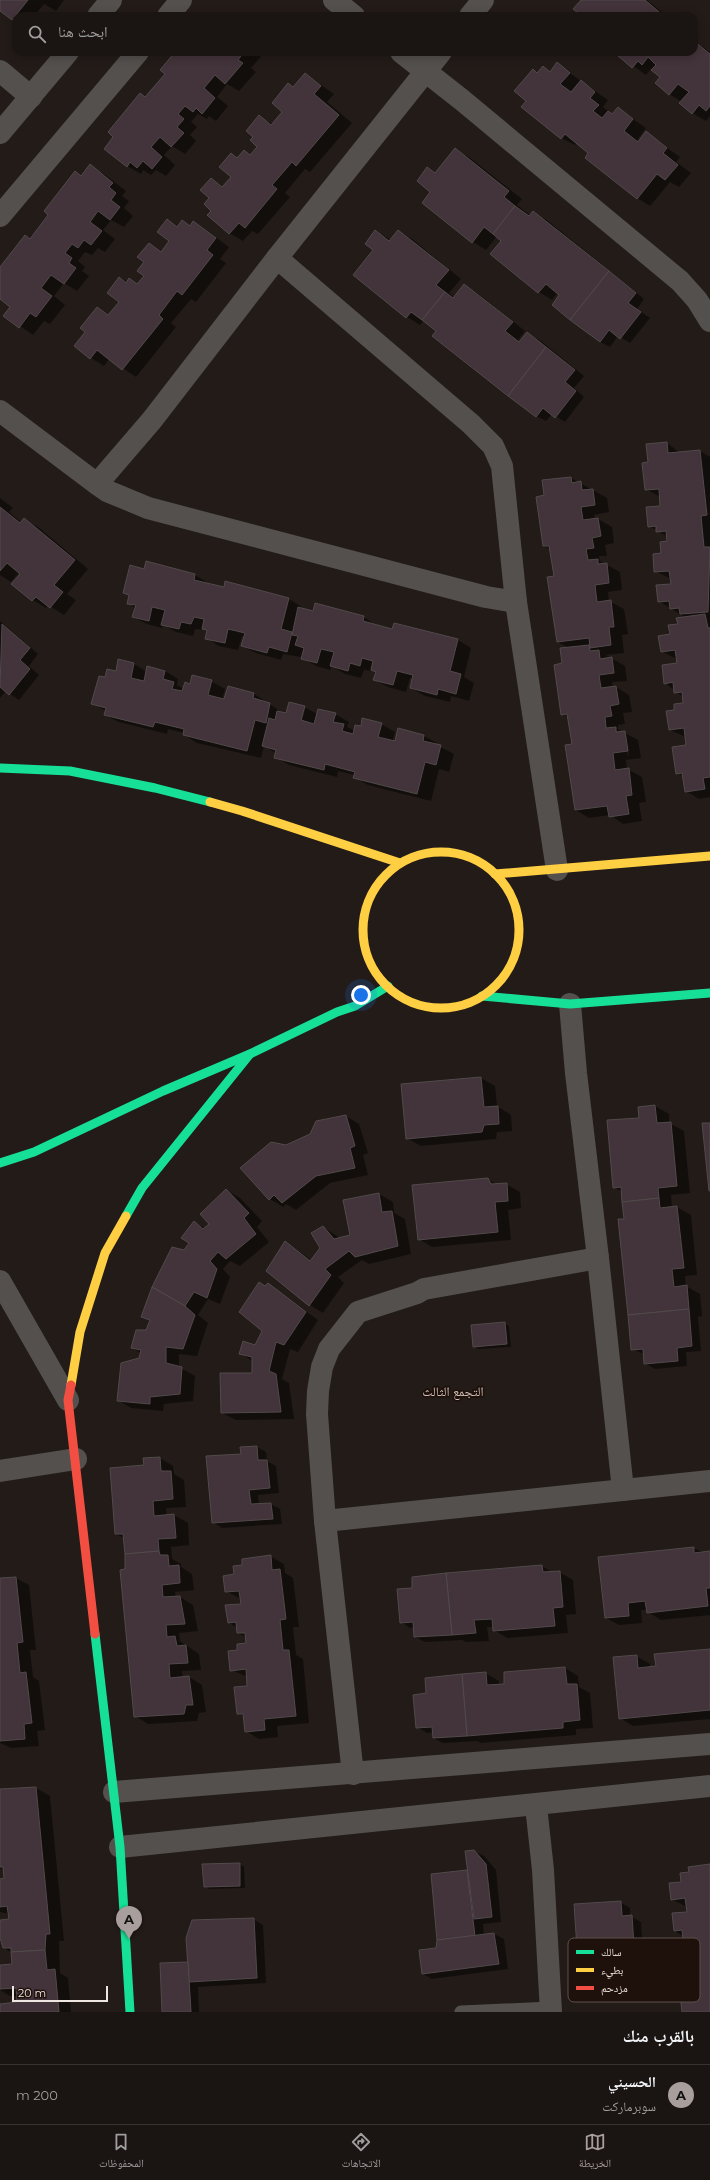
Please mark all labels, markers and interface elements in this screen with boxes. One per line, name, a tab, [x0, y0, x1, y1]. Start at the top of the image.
search box	[12, 12, 698, 56]
text: ابحث هنا	[58, 22, 108, 41]
icon: search	[26, 23, 48, 45]
your location	[351, 985, 371, 1005]
district label: التجمع الثالث	[422, 1383, 484, 1401]
pin: A	[116, 1906, 142, 1939]
legend	[568, 1938, 700, 2002]
text: سالك	[601, 1945, 621, 1959]
text: بطيء	[601, 1963, 623, 1979]
text: مزدحم	[601, 1981, 628, 1996]
scale bar	[12, 1984, 108, 2003]
text: 20 m	[18, 1986, 46, 2000]
text: بالقرب منك	[623, 2026, 694, 2046]
text: الحسيني	[608, 2072, 656, 2091]
text: 200 m	[16, 2087, 58, 2103]
text: A	[676, 2087, 686, 2103]
text: سوبرماركت	[602, 2098, 656, 2114]
tab: المحفوظات	[99, 2131, 144, 2174]
tab: الاتجاهات	[342, 2131, 381, 2174]
tab: الخريطة	[579, 2131, 611, 2174]

